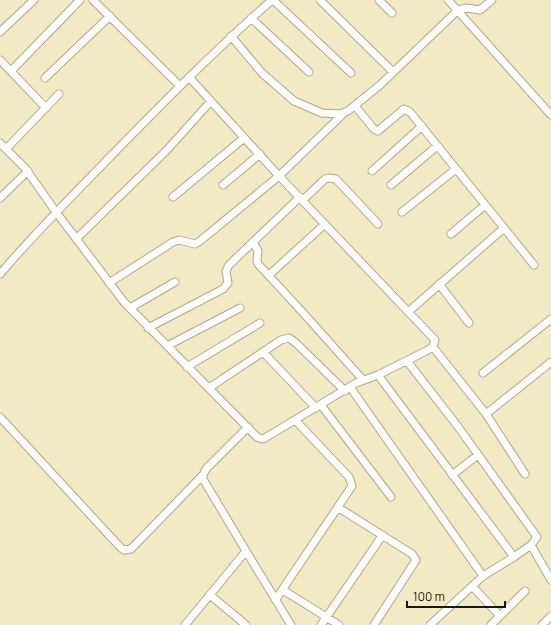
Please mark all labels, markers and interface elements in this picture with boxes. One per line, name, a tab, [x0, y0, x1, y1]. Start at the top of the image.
scale bar	[407, 583, 505, 609]
text: 100 m	[413, 588, 445, 605]

